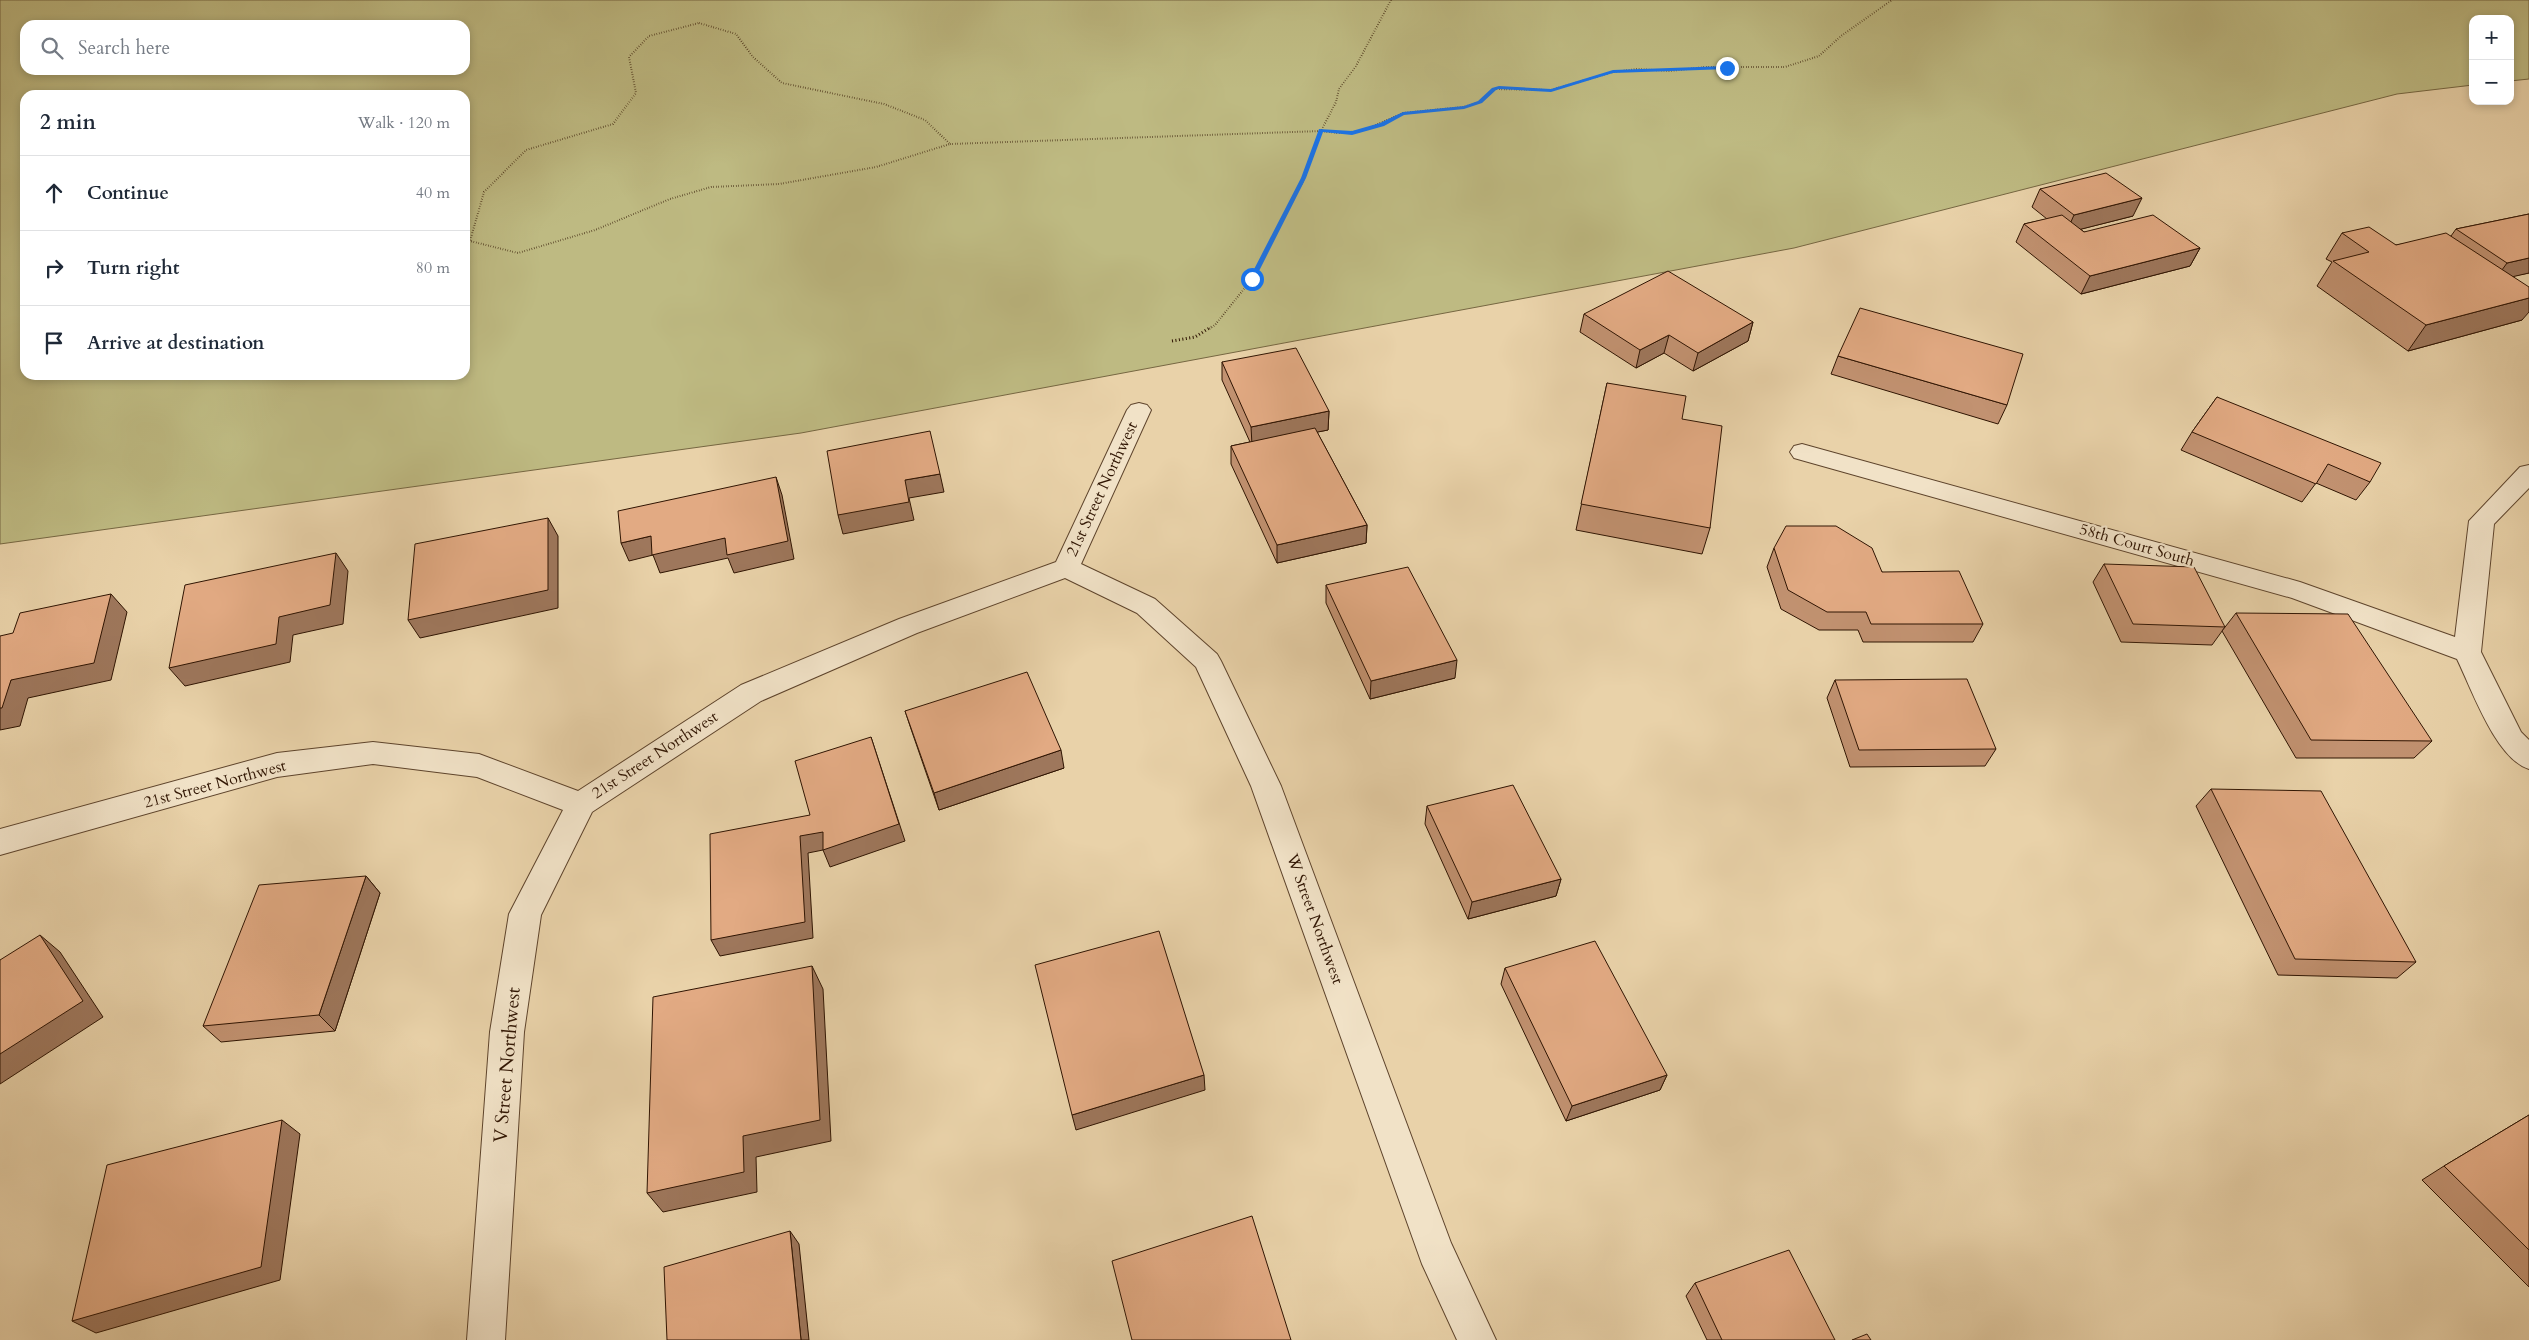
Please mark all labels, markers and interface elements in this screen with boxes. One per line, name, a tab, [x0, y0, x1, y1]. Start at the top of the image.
map controls	[2469, 15, 2514, 105]
button: +	[2469, 15, 2514, 60]
search box	[20, 20, 470, 75]
icon: search	[38, 34, 66, 62]
text: Search here	[78, 35, 170, 61]
route end	[1716, 57, 1739, 80]
button: −	[2469, 60, 2514, 105]
text: 2 min	[40, 108, 96, 137]
text: Walk · 120 m	[358, 112, 450, 134]
icon: ahead	[40, 179, 68, 207]
text: Continue	[87, 180, 169, 206]
text: 40 m	[416, 182, 450, 204]
icon: right	[40, 254, 68, 282]
text: Turn right	[87, 255, 179, 281]
text: 80 m	[416, 257, 450, 279]
route start	[1241, 268, 1264, 291]
icon: arrive	[40, 329, 68, 357]
text: Arrive at destination	[87, 330, 264, 356]
street label: 21st Street Northwest	[1061, 418, 1143, 560]
street label: 58th Court South	[2077, 518, 2197, 572]
street label: 21st Street Northwest	[588, 706, 722, 804]
street label: 21st Street Northwest	[141, 754, 289, 814]
street label: W Street Northwest	[1281, 850, 1349, 987]
street label: V Street Northwest	[487, 986, 527, 1144]

